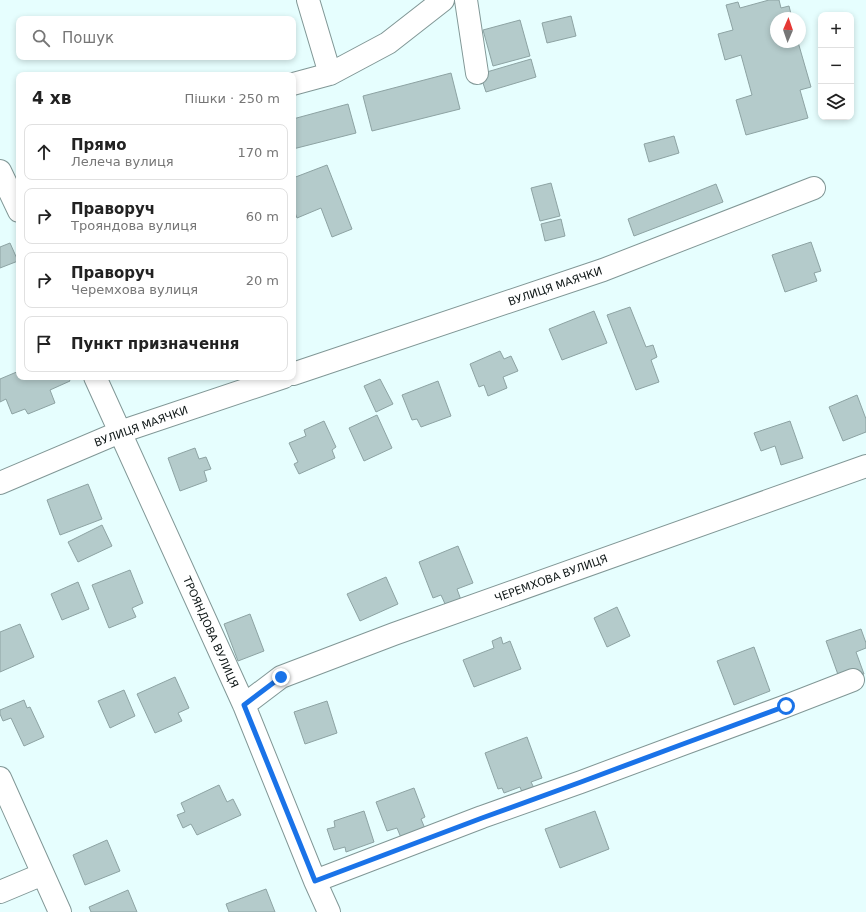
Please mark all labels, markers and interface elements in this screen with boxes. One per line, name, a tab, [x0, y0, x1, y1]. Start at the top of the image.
north arrow	[770, 12, 806, 48]
map controls	[818, 12, 854, 120]
button: +	[818, 12, 854, 48]
search box	[16, 16, 296, 60]
icon: search	[30, 27, 52, 49]
text: Пошук	[62, 29, 114, 47]
button: −	[818, 48, 854, 84]
button: layers	[818, 84, 854, 120]
text: 4 хв	[32, 88, 71, 108]
text: Пішки · 250 m	[184, 91, 280, 106]
text: Прямо	[71, 136, 127, 154]
icon: ahead	[33, 141, 55, 163]
text: 170 m	[237, 145, 279, 160]
text: Лелеча вулиця	[71, 154, 174, 169]
text: Праворуч	[71, 200, 155, 218]
icon: right	[33, 205, 55, 227]
text: 60 m	[246, 209, 279, 224]
text: Трояндова вулиця	[71, 218, 197, 233]
text: Праворуч	[71, 264, 155, 282]
street label: ВУЛИЦЯ МАЯЧКИ	[506, 264, 604, 309]
icon: right	[33, 269, 55, 291]
text: 20 m	[246, 273, 279, 288]
text: Черемхова вулиця	[71, 282, 198, 297]
icon: arrive	[33, 333, 55, 355]
text: Пункт призначення	[71, 335, 239, 353]
street label: ВУЛИЦЯ МАЯЧКИ	[93, 403, 190, 449]
street label: ЧЕРЕМХОВА ВУЛИЦЯ	[493, 552, 609, 605]
street label: ТРОЯНДОВА ВУЛИЦЯ	[180, 574, 241, 690]
route end	[272, 668, 290, 686]
route start	[777, 697, 795, 715]

